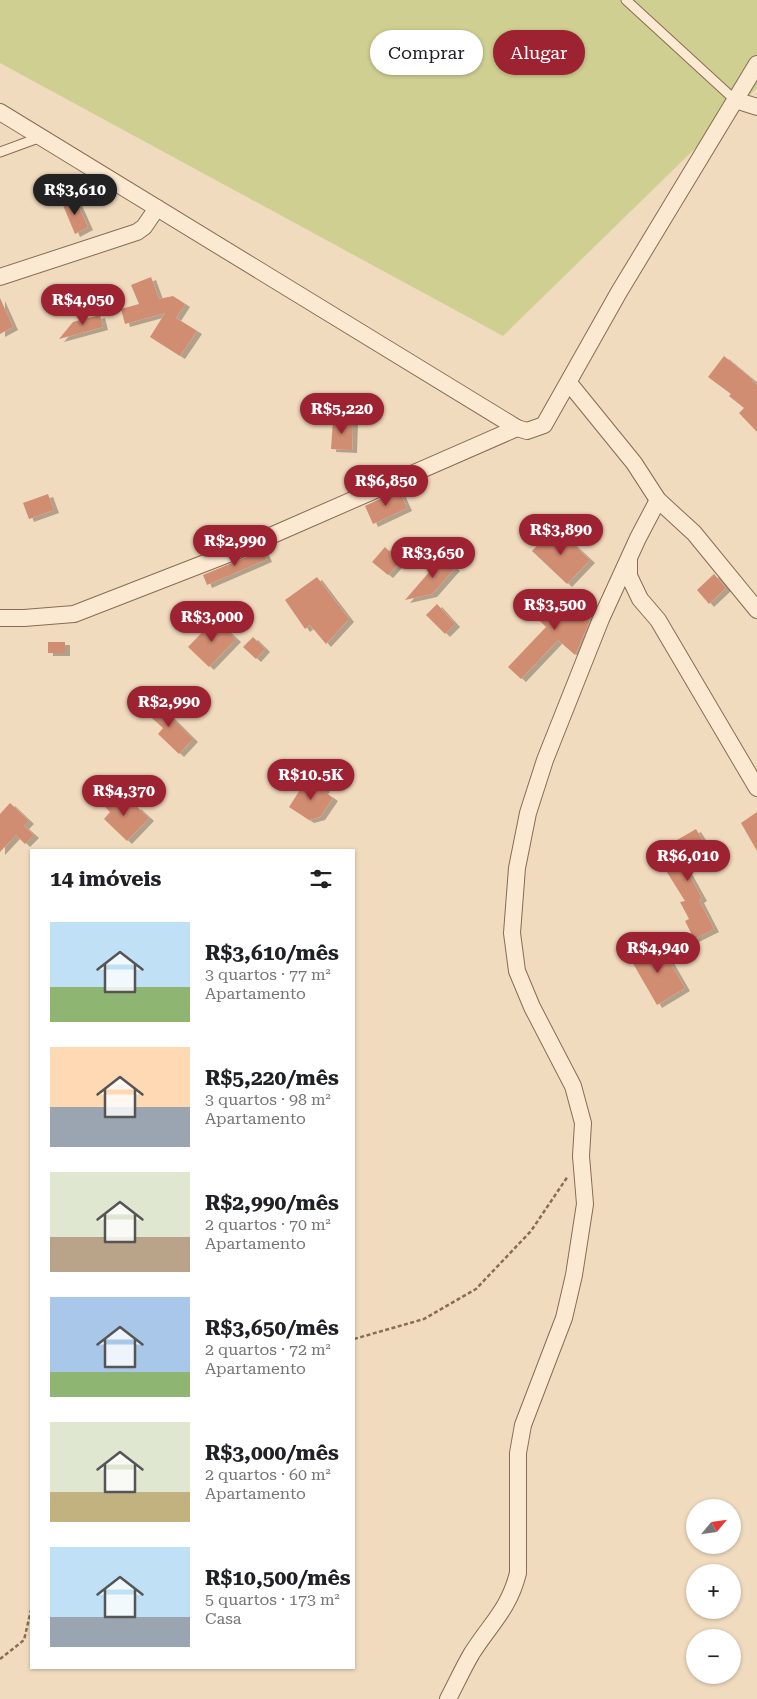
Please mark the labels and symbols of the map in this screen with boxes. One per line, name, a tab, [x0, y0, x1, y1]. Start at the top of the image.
pin: R$3,610	[29, 174, 121, 216]
pin: R$4,050	[37, 284, 129, 326]
pin: R$5,220	[296, 392, 388, 435]
pin: R$6,850	[340, 464, 432, 507]
pin: R$3,890	[515, 514, 607, 556]
pin: R$2,990	[189, 524, 281, 567]
pin: R$3,650	[387, 536, 479, 579]
pin: R$3,500	[509, 588, 601, 631]
pin: R$3,000	[166, 600, 258, 643]
pin: R$2,990	[123, 686, 215, 728]
pin: R$10.5K	[265, 758, 357, 801]
pin: R$4,370	[78, 774, 170, 817]
pin: R$6,010	[642, 840, 734, 882]
pin: R$4,940	[612, 932, 704, 974]
north arrow	[686, 1499, 741, 1554]

